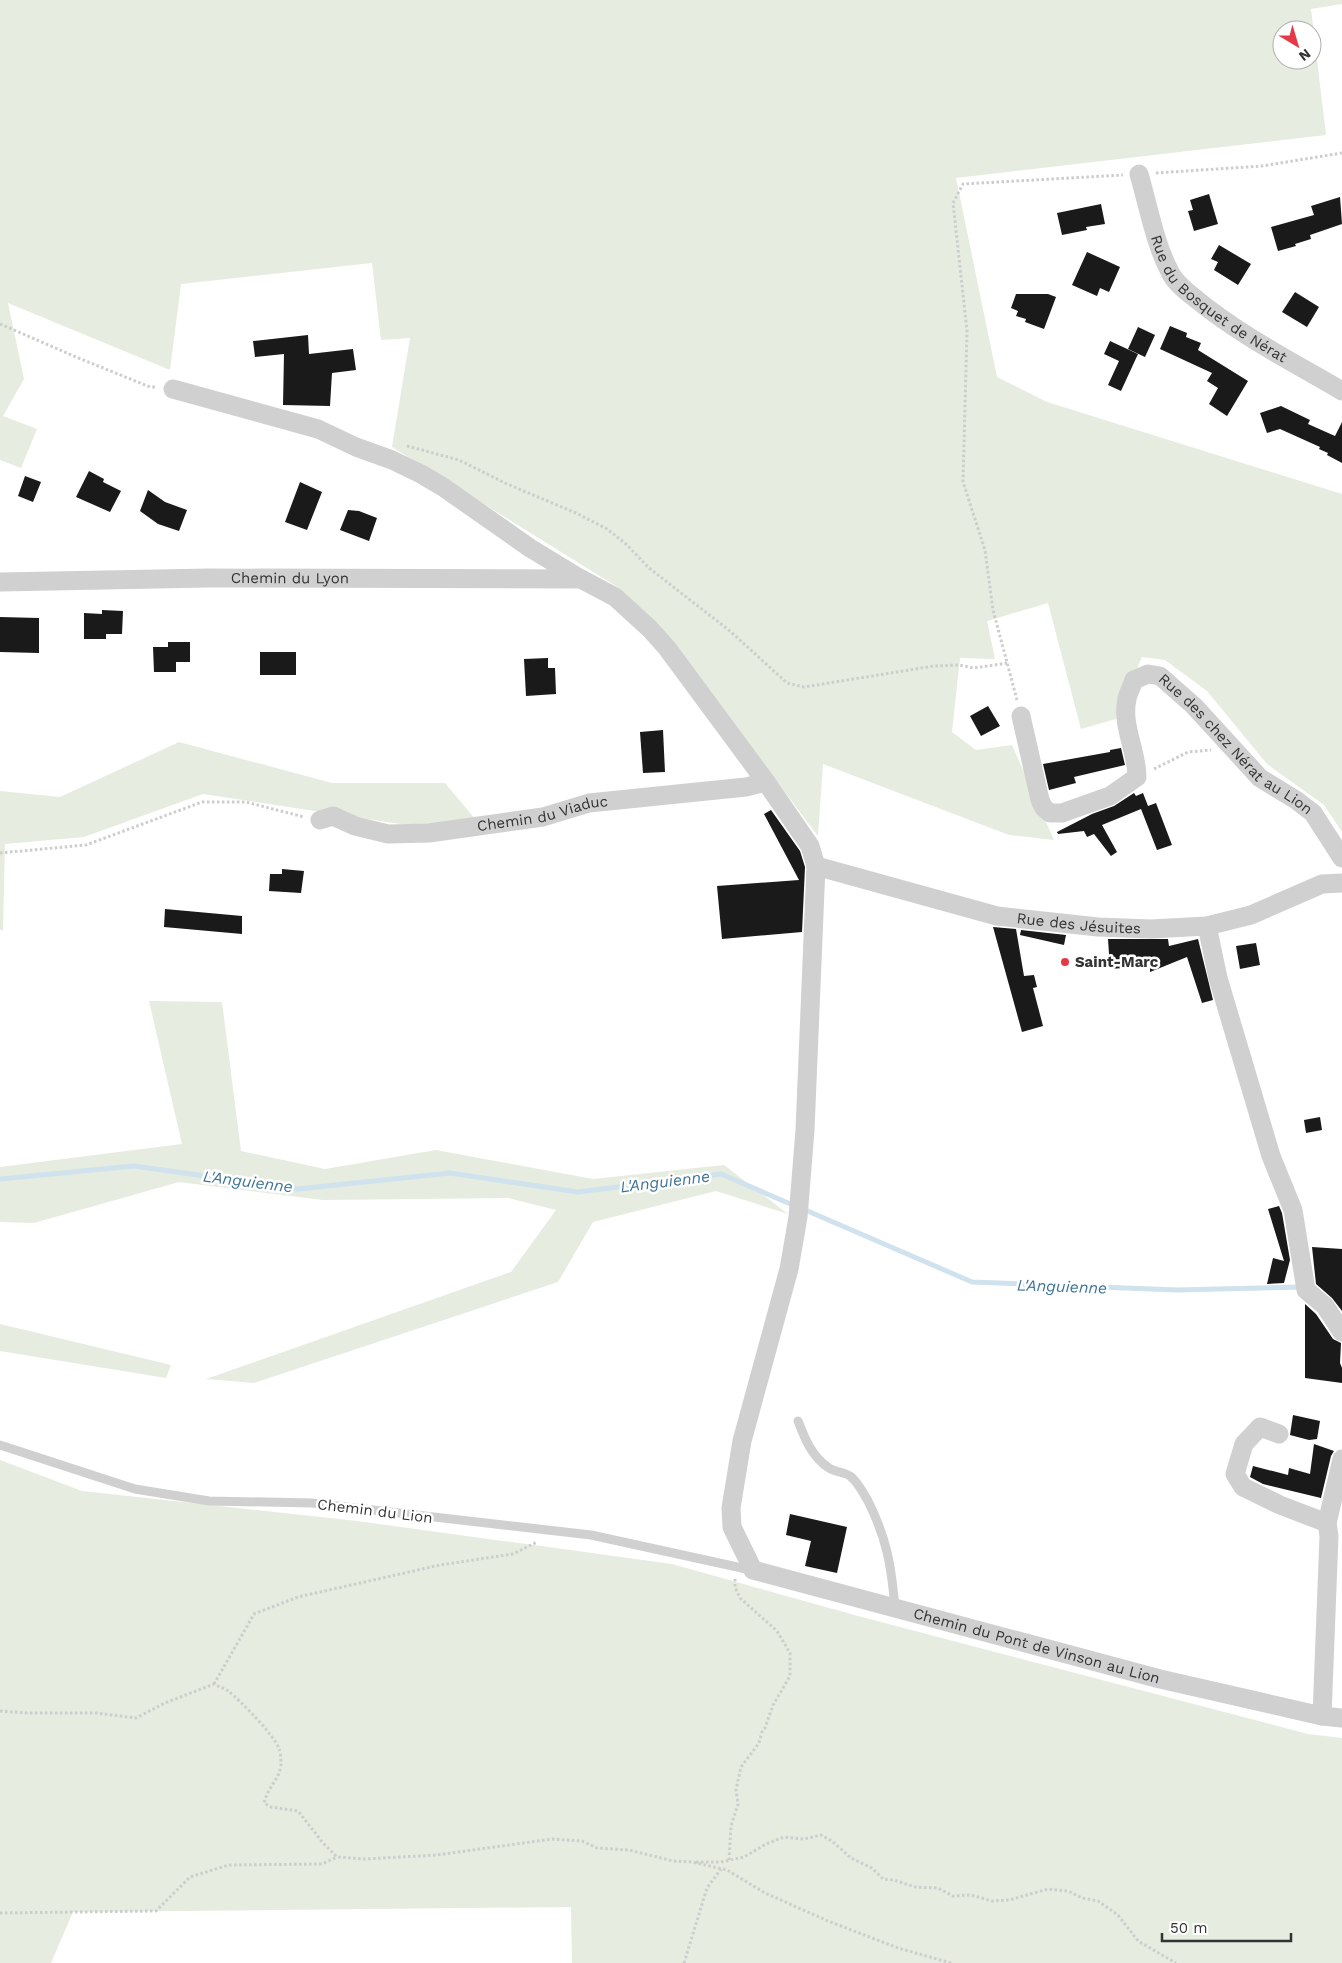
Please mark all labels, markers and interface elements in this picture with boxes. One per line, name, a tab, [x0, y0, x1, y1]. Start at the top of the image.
north arrow	[1272, 20, 1322, 70]
text: N	[1296, 46, 1314, 65]
street label: Rue du Bosquet de Nérat	[1147, 233, 1291, 367]
street label: Chemin du Lyon	[231, 569, 349, 587]
street label: Rue des chez Nérat au Lion	[1155, 670, 1316, 818]
street label: Chemin du Viaduc	[476, 792, 609, 835]
street label: Rue des Jésuites	[1016, 909, 1141, 938]
place label: Saint-Marc	[1075, 953, 1159, 971]
marker: Saint-Marc	[1059, 956, 1071, 968]
water label: L'Anguienne	[202, 1167, 294, 1196]
water label: L'Anguienne	[619, 1167, 711, 1196]
water label: L'Anguienne	[1016, 1275, 1107, 1298]
street label: Chemin du Lion	[316, 1495, 434, 1527]
street label: Chemin du Pont de Vinson au Lion	[911, 1604, 1162, 1688]
scale bar	[1162, 1910, 1291, 1942]
text: 50 m	[1170, 1919, 1207, 1937]

